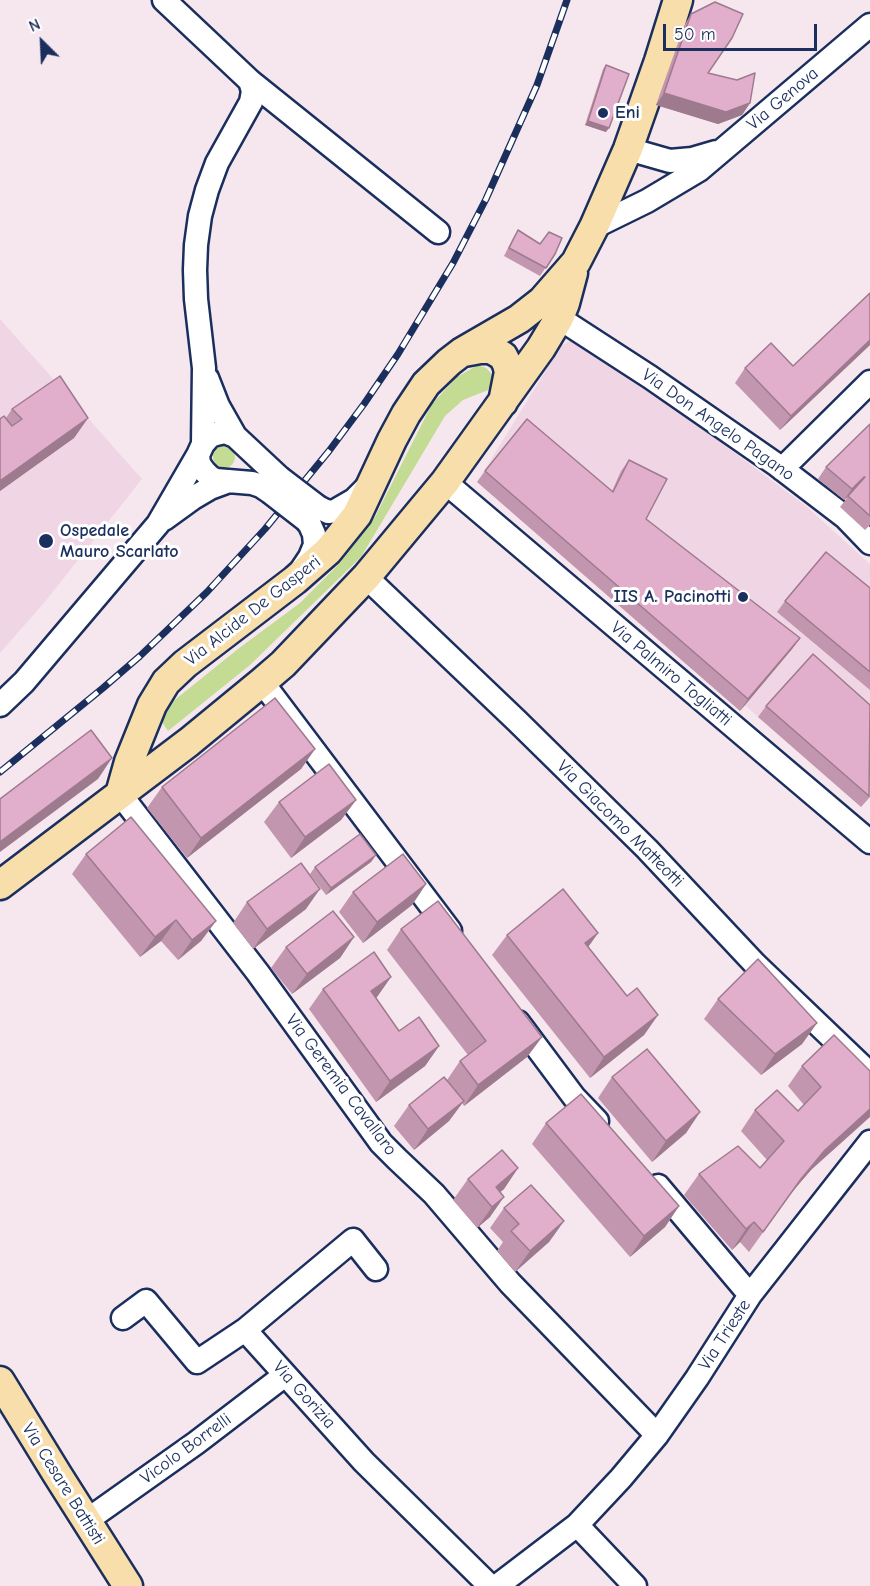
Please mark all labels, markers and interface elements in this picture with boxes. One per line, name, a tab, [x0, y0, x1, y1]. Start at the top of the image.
north arrow	[12, 12, 72, 72]
scale bar	[666, 12, 820, 50]
text: N	[26, 15, 43, 36]
text: 50 m	[674, 24, 716, 45]
street label: Via Genova	[743, 63, 823, 135]
place label: Eni	[615, 102, 640, 124]
marker: Eni	[596, 106, 610, 120]
street label: Via Don Angelo Pagano	[638, 364, 798, 486]
place label: Ospedale Mauro Scarlato	[60, 520, 179, 562]
marker: Ospedale Mauro Scarlato	[37, 532, 55, 550]
street label: Via Alcide De Gasperi	[181, 551, 325, 671]
place label: IIS A. Pacinotti	[613, 586, 731, 608]
marker: IIS A. Pacinotti	[736, 590, 750, 604]
street label: Via Palmiro Togliatti	[606, 617, 736, 731]
street label: Via Giacomo Matteotti	[552, 756, 688, 892]
street label: Via Geremia Cavallaro	[281, 1010, 401, 1160]
street label: Via Trieste	[694, 1296, 756, 1374]
street label: Via Gorizia	[268, 1357, 340, 1433]
street label: Vicolo Borrelli	[136, 1409, 236, 1489]
street label: Via Cesare Battisti	[17, 1419, 109, 1549]

